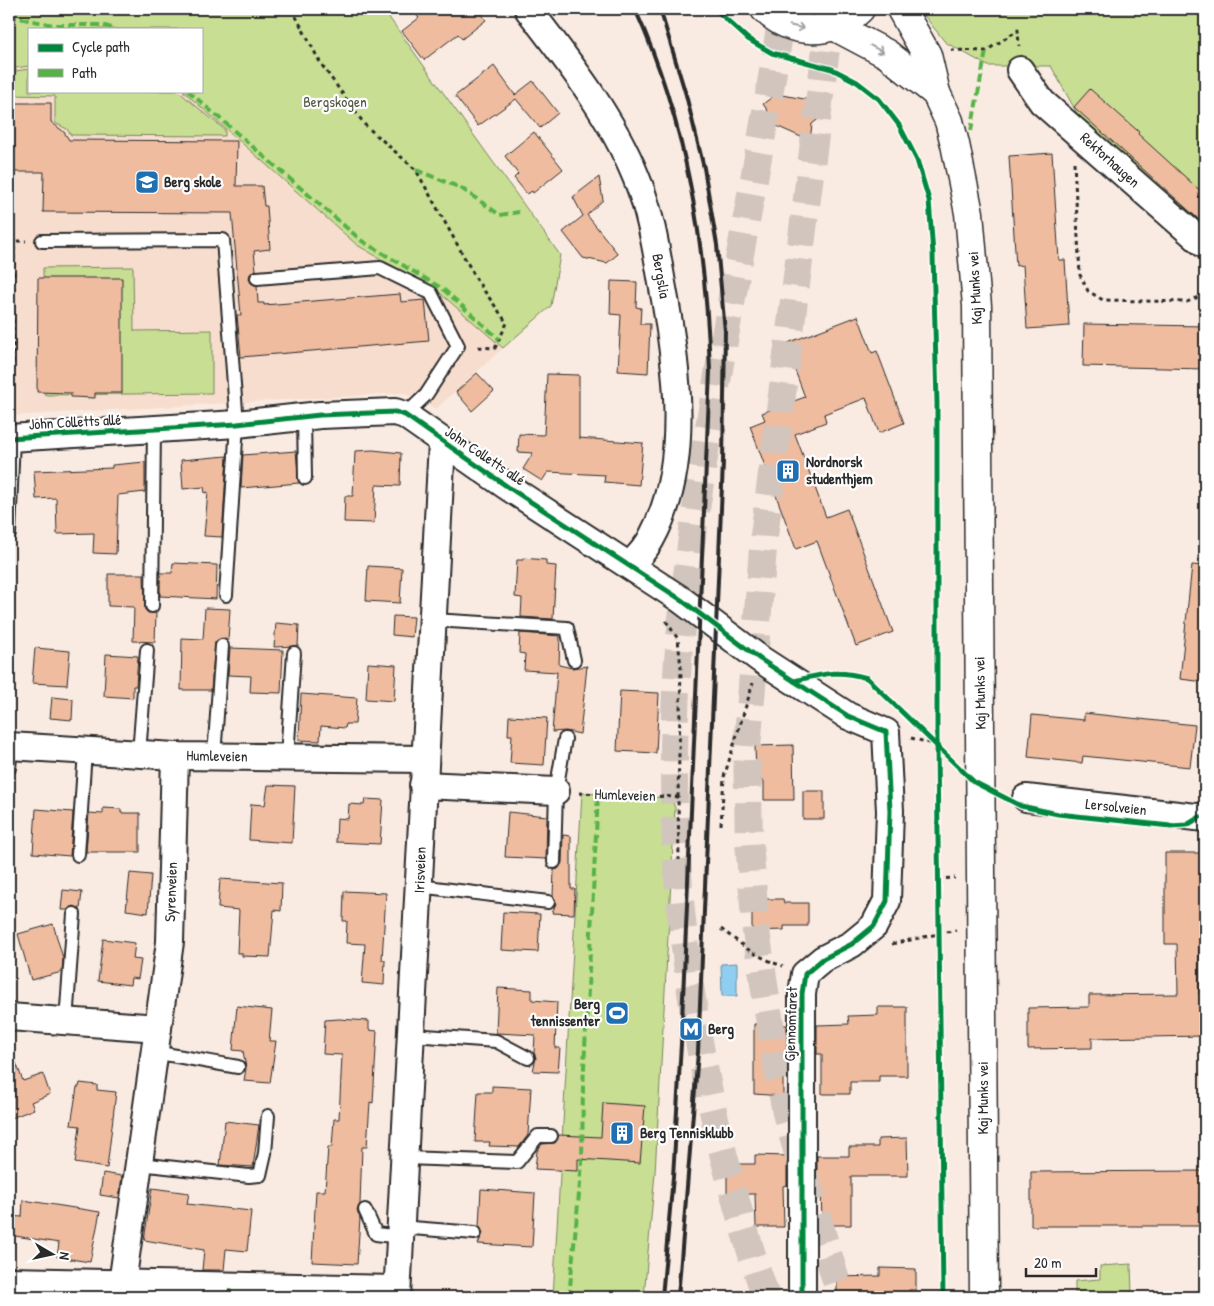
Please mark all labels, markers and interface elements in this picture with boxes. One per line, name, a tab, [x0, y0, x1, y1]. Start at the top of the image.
one-way arrow	[788, 23, 804, 32]
legend	[28, 28, 202, 92]
text: Cycle path	[72, 36, 130, 57]
one-way arrow	[869, 45, 884, 54]
text: Path	[72, 62, 97, 83]
park label: Bergskogen	[303, 91, 367, 112]
street label: Rektorhaugen	[1076, 127, 1145, 192]
school or university icon: Berg skole	[134, 169, 160, 195]
place label: Berg skole	[164, 171, 222, 193]
street label: Kaj Munks vei	[962, 251, 987, 325]
street label: Bergslia	[647, 252, 676, 300]
street label: John Colletts allé	[28, 409, 122, 434]
street label: John Colletts allé	[441, 421, 530, 490]
place label: Nordnorsk studenthjem	[806, 451, 873, 489]
building icon: Nordnorsk studenthjem	[775, 458, 801, 484]
street label: Kaj Munks vei	[968, 656, 991, 730]
street label: Humleveien	[186, 744, 248, 767]
street label: Humleveien	[594, 783, 656, 806]
street label: Lersolveien	[1085, 793, 1148, 820]
street label: Irisveien	[408, 846, 431, 894]
street label: Syrenveien	[159, 862, 182, 922]
street label: Gjennomfaret	[779, 985, 802, 1062]
place label: Berg tennissenter	[530, 993, 600, 1031]
sports icon: Berg tennissenter	[604, 1000, 630, 1026]
metro station icon: Berg	[678, 1016, 704, 1042]
place label: Berg	[708, 1018, 734, 1040]
street label: Kaj Munks vei	[972, 1061, 993, 1135]
building icon: Berg Tennisklubb	[609, 1120, 635, 1146]
place label: Berg Tennisklubb	[640, 1122, 734, 1144]
north arrow	[28, 1228, 78, 1278]
scale bar	[1026, 1246, 1096, 1278]
text: N	[55, 1251, 75, 1262]
text: 20 m	[1034, 1252, 1061, 1273]

